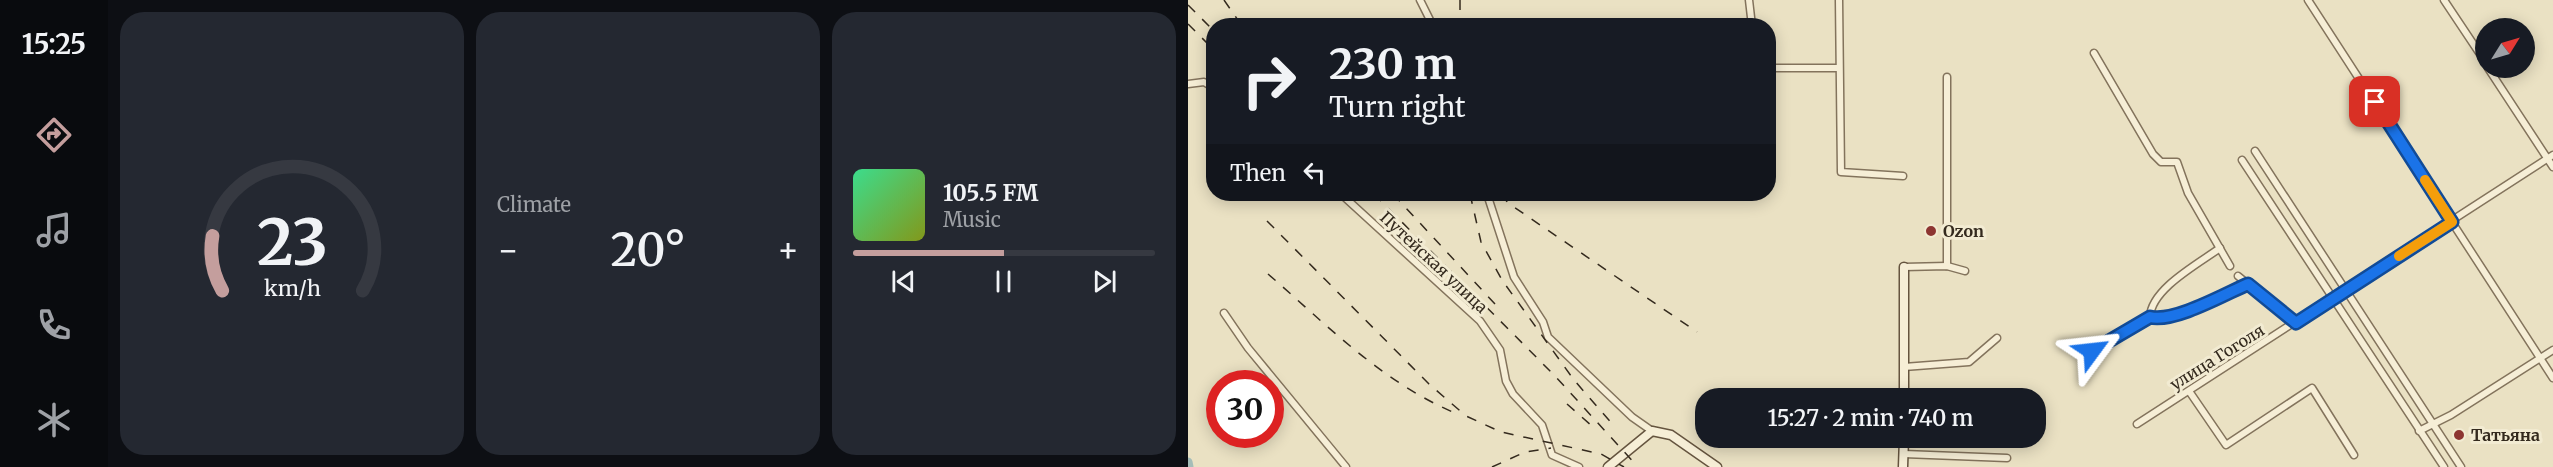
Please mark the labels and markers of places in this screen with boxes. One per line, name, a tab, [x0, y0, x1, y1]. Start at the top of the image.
pin	[2349, 76, 2400, 127]
place label: Ozon	[1943, 221, 1984, 241]
marker: Ozon	[1924, 224, 1938, 238]
place label: Татьяна	[2471, 425, 2540, 445]
marker: Татьяна	[2452, 428, 2466, 442]

